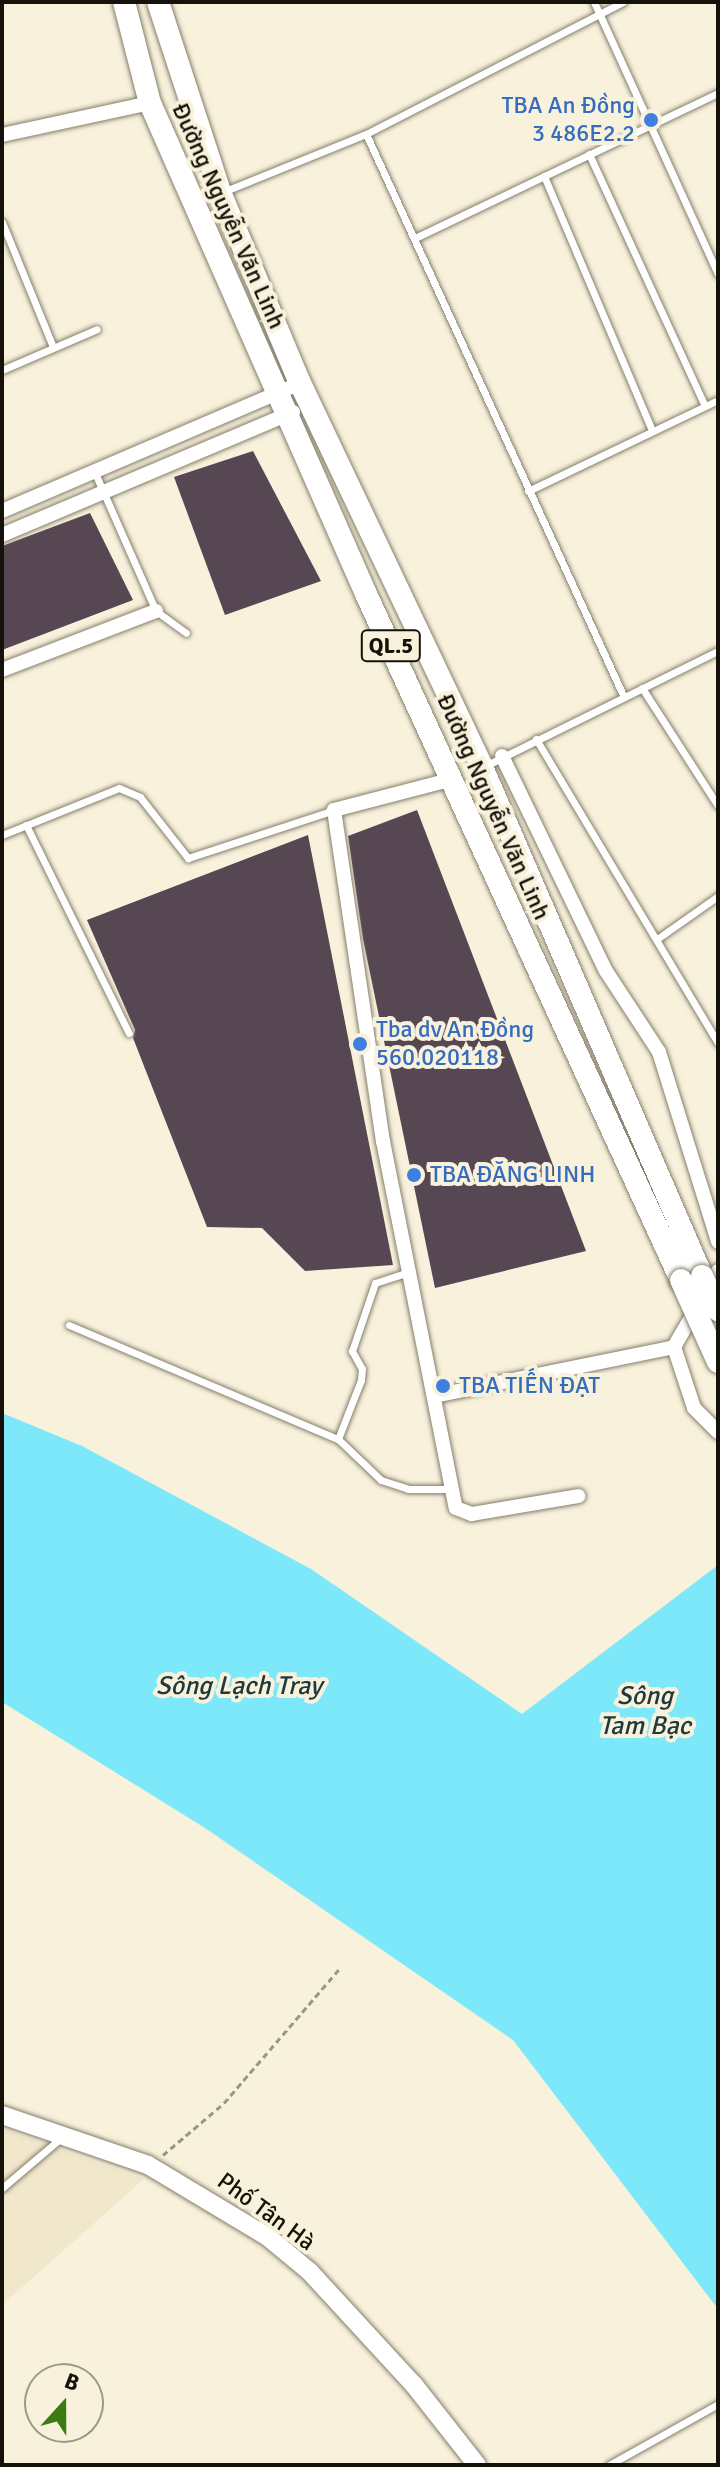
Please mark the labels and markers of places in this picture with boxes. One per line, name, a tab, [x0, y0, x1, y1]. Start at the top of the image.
place label: TBA An Đồng 3 486E2.2	[502, 92, 635, 148]
marker: TBA An Đồng 3 486E2.2	[642, 111, 660, 129]
place label: Tba dv An Đồng 560.020118	[376, 1016, 534, 1072]
marker: Tba dv An Đồng 560.020118	[351, 1035, 369, 1053]
place label: TBA ĐĂNG LINH	[430, 1161, 595, 1189]
marker: TBA ĐĂNG LINH	[405, 1166, 423, 1184]
place label: TBA TIẾN ĐẠT	[459, 1372, 600, 1400]
marker: TBA TIẾN ĐẠT	[434, 1377, 452, 1395]

